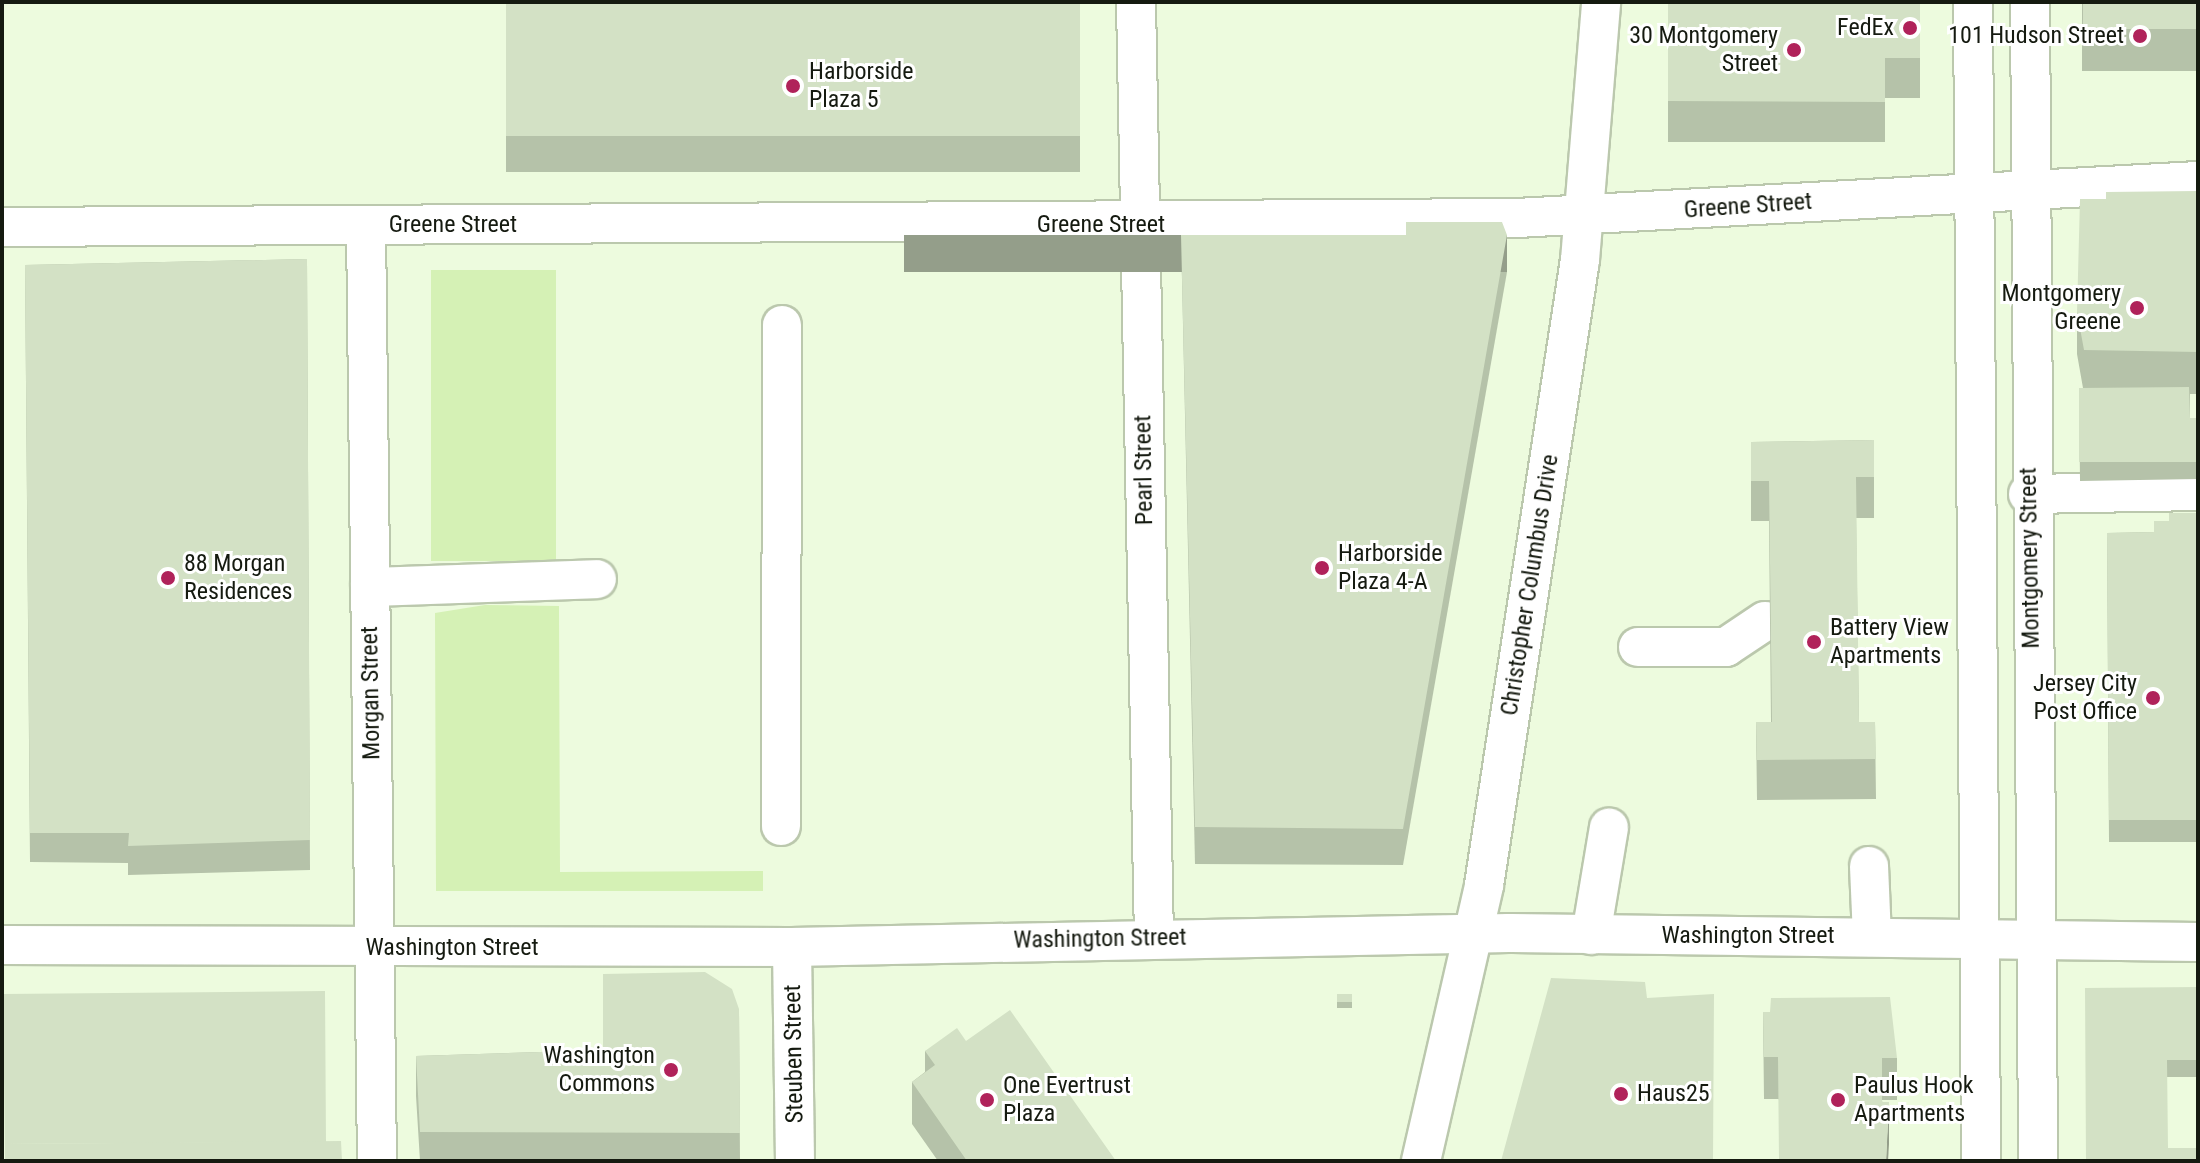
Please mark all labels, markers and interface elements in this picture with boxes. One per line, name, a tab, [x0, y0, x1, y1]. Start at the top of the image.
place label: FedEx	[1837, 14, 1894, 42]
marker: FedEx	[1901, 19, 1919, 37]
place label: 30 Montgomery Street	[1629, 22, 1778, 78]
place label: 101 Hudson Street	[1948, 22, 2124, 50]
marker: 101 Hudson Street	[2131, 27, 2149, 45]
marker: 30 Montgomery Street	[1785, 41, 1803, 59]
place label: Harborside Plaza 5	[809, 58, 913, 114]
marker: Harborside Plaza 5	[784, 77, 802, 95]
street label: Greene Street	[1683, 187, 1813, 225]
street label: Greene Street	[389, 211, 517, 239]
street label: Greene Street	[1037, 211, 1165, 239]
place label: Montgomery Greene	[2001, 280, 2121, 336]
marker: Montgomery Greene	[2128, 299, 2146, 317]
street label: Pearl Street	[1129, 415, 1159, 525]
street label: Christopher Columbus Drive	[1495, 452, 1565, 718]
street label: Montgomery Street	[2014, 467, 2046, 649]
place label: Harborside Plaza 4-A	[1338, 540, 1442, 596]
place label: 88 Morgan Residences	[184, 550, 293, 606]
marker: Harborside Plaza 4-A	[1313, 559, 1331, 577]
marker: 88 Morgan Residences	[159, 569, 177, 587]
place label: Battery View Apartments	[1830, 614, 1949, 670]
street label: Morgan Street	[355, 626, 387, 760]
marker: Battery View Apartments	[1805, 633, 1823, 651]
place label: Jersey City Post Office	[2033, 670, 2137, 726]
marker: Jersey City Post Office	[2144, 689, 2162, 707]
street label: Washington Street	[1661, 922, 1835, 950]
street label: Washington Street	[1013, 923, 1187, 955]
street label: Washington Street	[365, 934, 539, 962]
street label: Steuben Street	[778, 984, 810, 1124]
place label: Washington Commons	[544, 1042, 655, 1098]
marker: Washington Commons	[662, 1061, 680, 1079]
place label: One Evertrust Plaza	[1003, 1072, 1131, 1128]
place label: Paulus Hook Apartments	[1854, 1072, 1974, 1128]
place label: Haus25	[1637, 1080, 1710, 1108]
marker: Haus25	[1612, 1085, 1630, 1103]
marker: One Evertrust Plaza	[978, 1091, 996, 1109]
marker: Paulus Hook Apartments	[1829, 1091, 1847, 1109]

